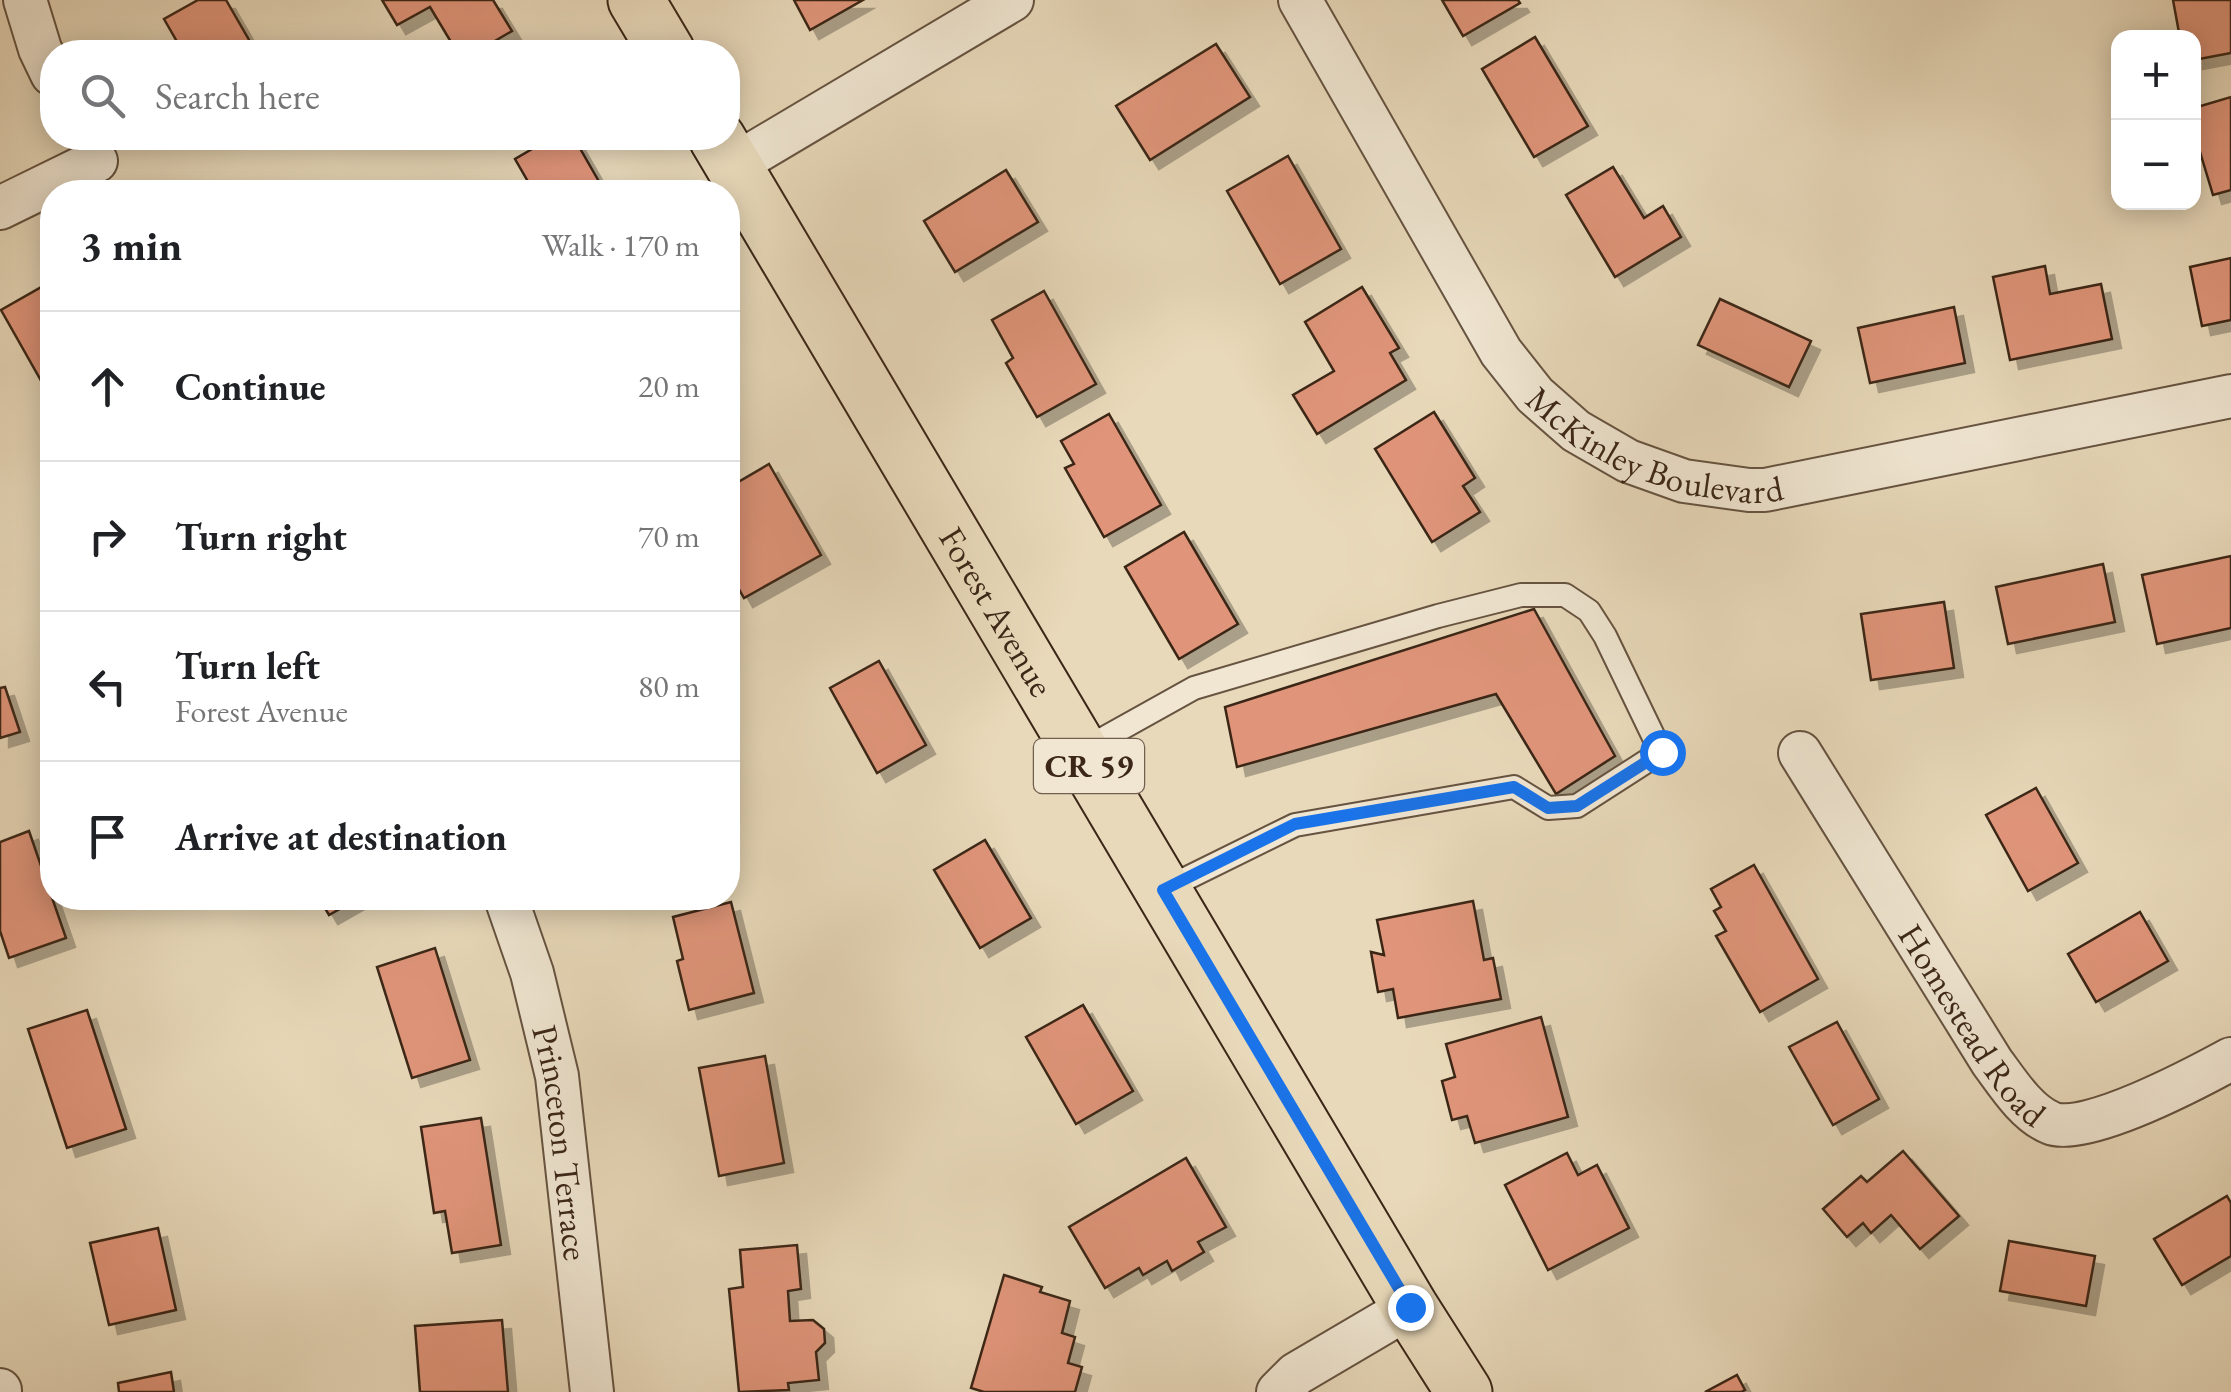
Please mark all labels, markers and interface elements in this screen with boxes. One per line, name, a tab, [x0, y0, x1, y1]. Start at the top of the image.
map controls	[2111, 30, 2201, 210]
button: +	[2111, 30, 2201, 120]
search box	[40, 40, 740, 150]
icon: search	[75, 68, 130, 123]
text: Search here	[155, 71, 320, 120]
button: −	[2111, 120, 2201, 210]
text: 3 min	[80, 218, 182, 273]
text: Walk · 170 m	[542, 224, 700, 266]
icon: ahead	[80, 359, 135, 414]
text: Continue	[175, 362, 326, 411]
text: 20 m	[638, 365, 700, 407]
street label: McKinley Boulevard	[1517, 376, 1787, 513]
icon: right	[80, 509, 135, 564]
text: Turn right	[175, 512, 347, 561]
text: 70 m	[638, 515, 700, 557]
street label: Forest Avenue	[930, 518, 1065, 704]
text: Turn left	[175, 641, 320, 690]
icon: left	[80, 659, 135, 714]
text: 80 m	[638, 665, 700, 707]
text: Forest Avenue	[175, 690, 348, 732]
route start	[1640, 730, 1686, 776]
road number: CR 59	[1034, 739, 1144, 793]
icon: arrive	[80, 809, 135, 864]
text: Arrive at destination	[175, 812, 507, 861]
street label: Homestead Road	[1889, 915, 2056, 1136]
street label: Princeton Terrace	[523, 1020, 600, 1263]
route end	[1388, 1285, 1434, 1331]

